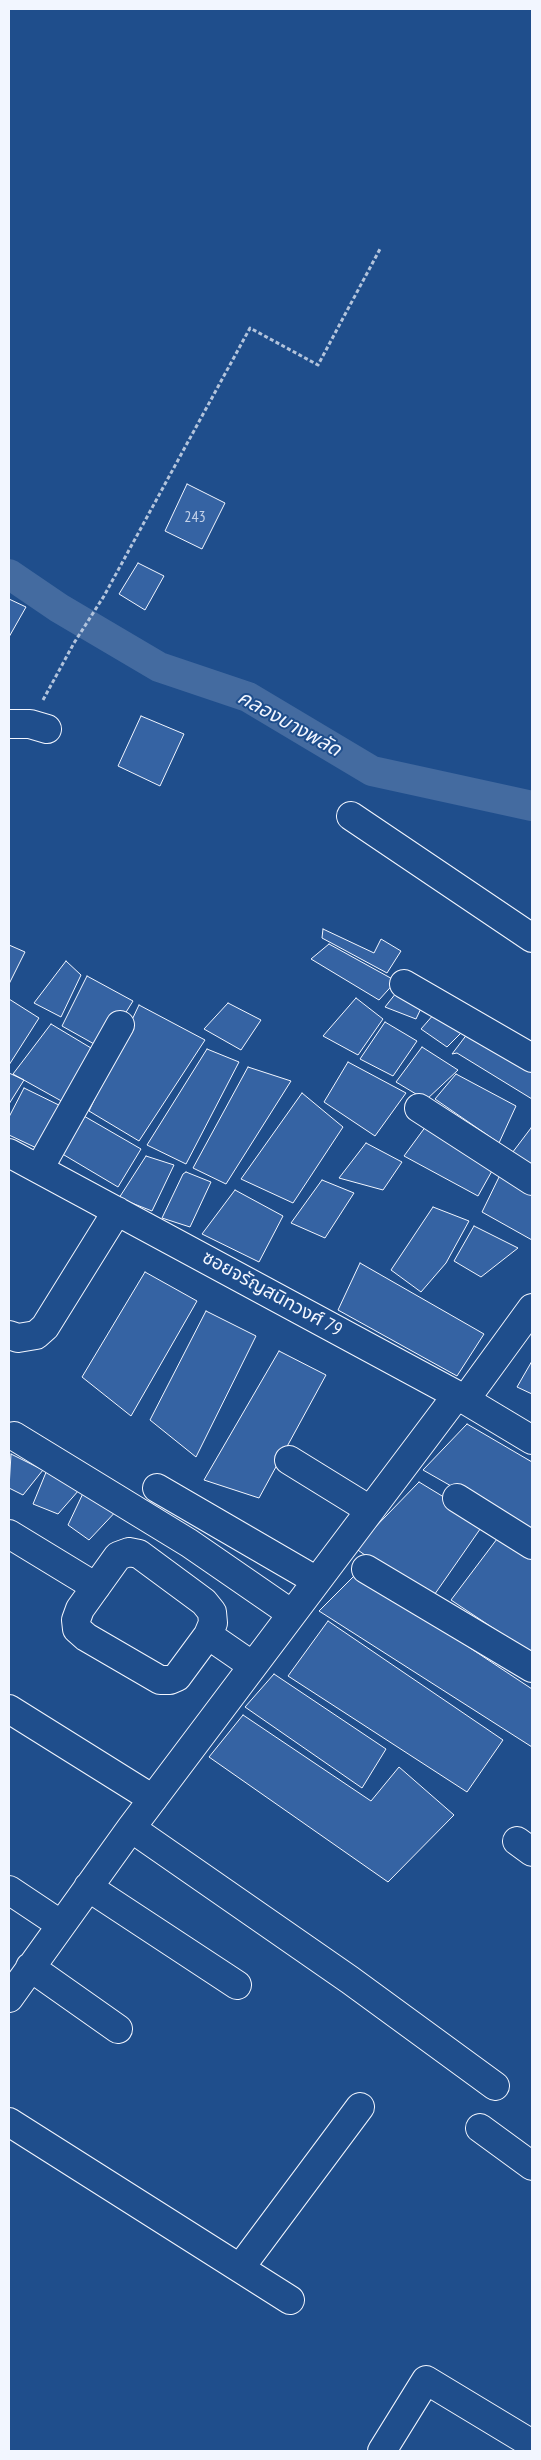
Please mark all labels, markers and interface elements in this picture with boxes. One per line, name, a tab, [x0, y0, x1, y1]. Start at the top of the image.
house number: 243	[184, 507, 206, 527]
water label: คลองบางพลัด	[233, 686, 345, 762]
street label: ซอยจรัญสนิทวงศ์ 79	[198, 1246, 346, 1342]

